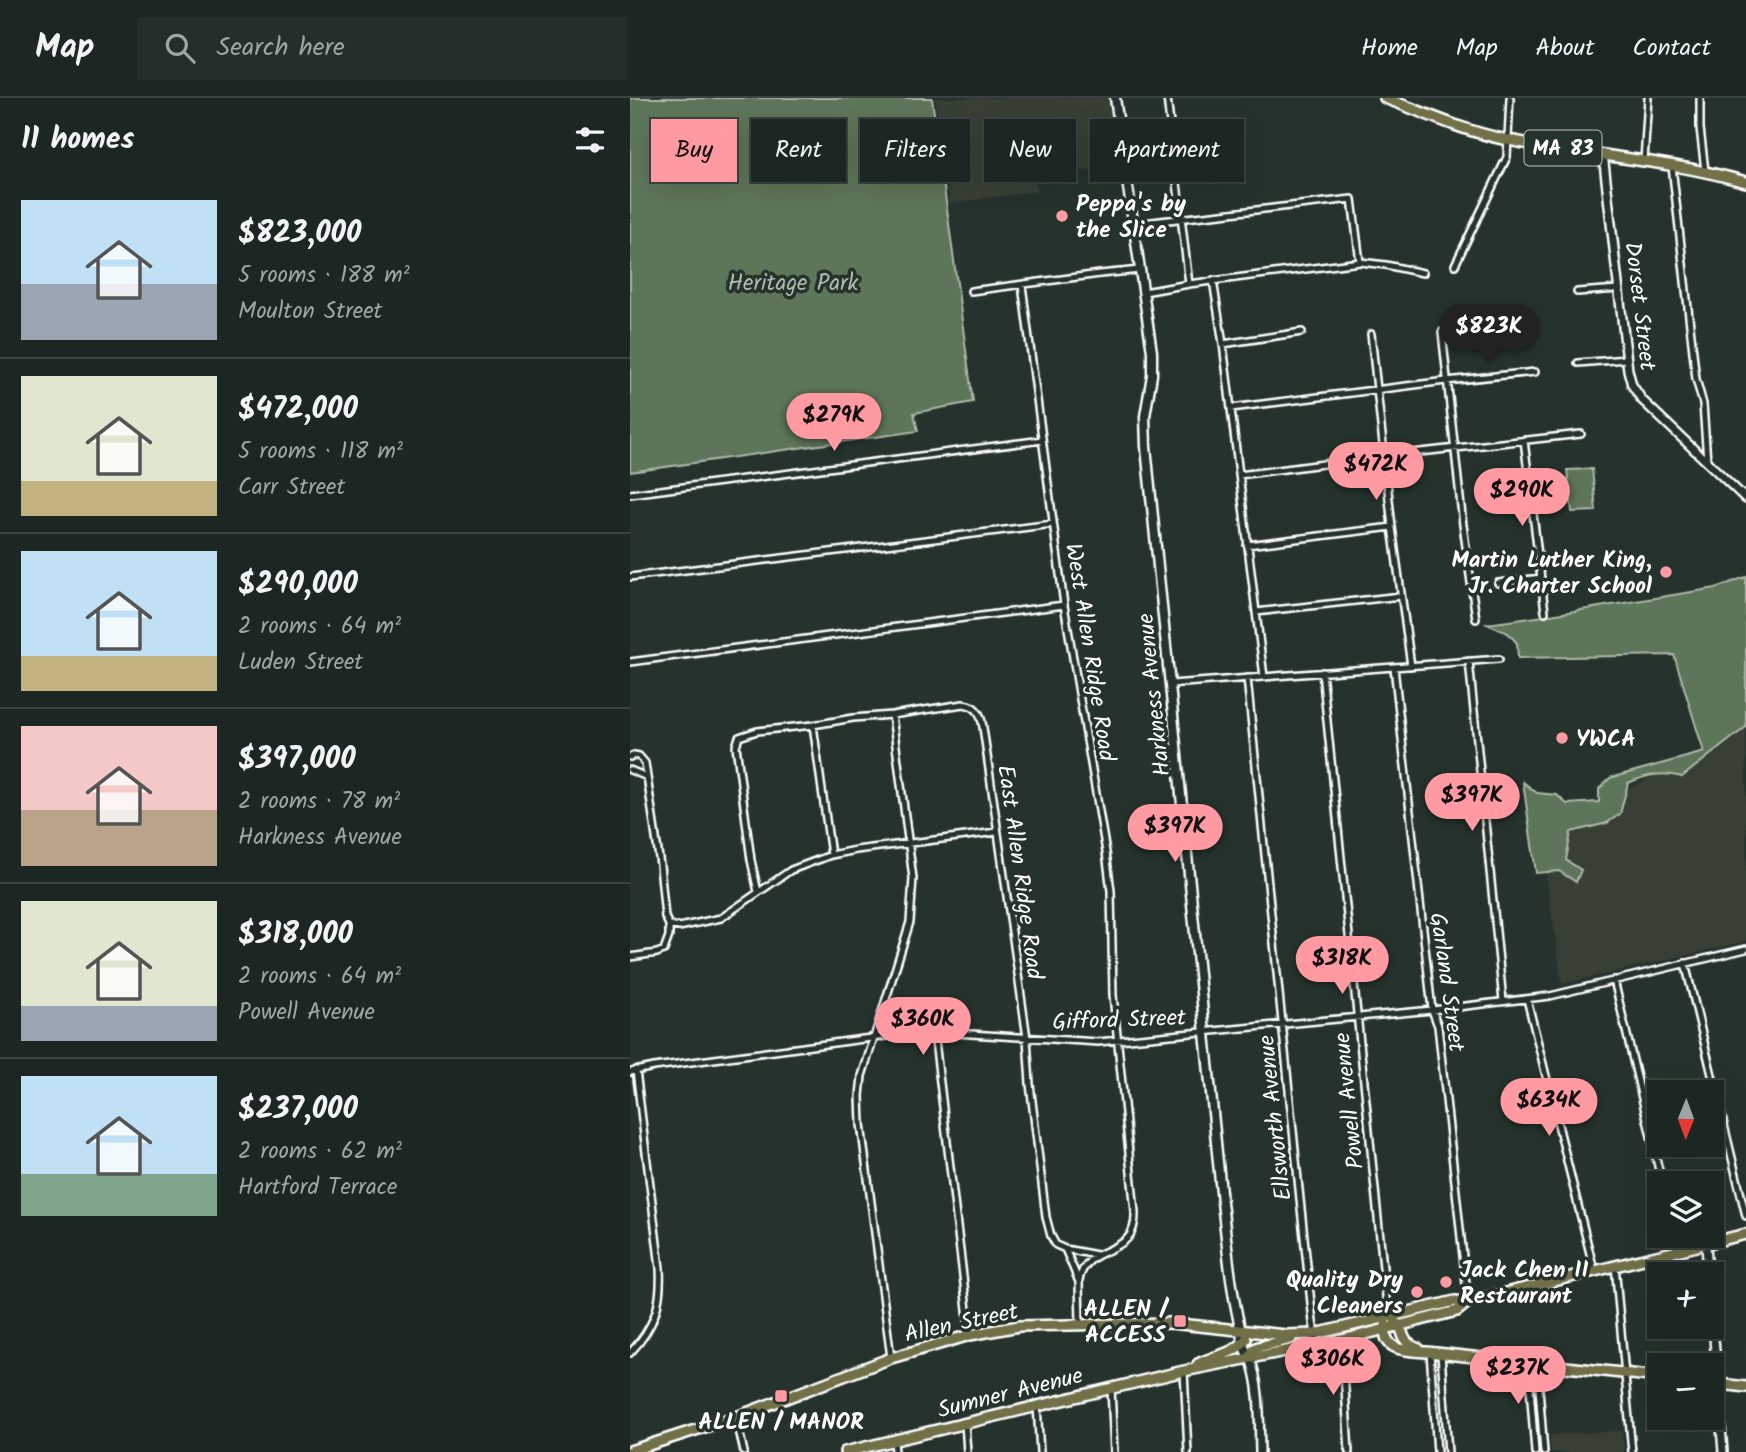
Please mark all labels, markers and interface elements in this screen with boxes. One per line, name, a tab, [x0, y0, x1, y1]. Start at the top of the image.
search box	[137, 17, 627, 80]
text: Map	[35, 22, 95, 75]
text: Search here	[217, 27, 345, 69]
icon: search	[161, 29, 199, 67]
text: Home	[1361, 29, 1418, 68]
text: Map	[1456, 29, 1498, 68]
text: About	[1536, 29, 1594, 68]
text: Contact	[1632, 29, 1711, 68]
text: 11 homes	[21, 116, 134, 164]
chip: Buy	[651, 119, 737, 182]
chip: Rent	[751, 119, 846, 182]
chip: Filters	[860, 119, 970, 182]
chip: New	[984, 119, 1076, 182]
chip: Apartment	[1090, 119, 1244, 182]
icon: filters	[571, 121, 609, 159]
road number: MA 83	[1524, 130, 1602, 166]
place label: Peppa's by the Slice	[1076, 187, 1186, 249]
marker: Peppa's by the Slice	[1054, 208, 1070, 224]
text: $823,000	[238, 210, 361, 258]
icon: home	[77, 228, 161, 312]
street label: Dorset Street	[1613, 240, 1665, 374]
text: 5 rooms · 188 m²	[238, 258, 410, 294]
park label: Heritage Park	[728, 266, 859, 302]
text: Moulton Street	[238, 294, 382, 330]
pin: $823K	[1440, 304, 1538, 364]
text: $823K	[1455, 309, 1523, 345]
text: $472,000	[238, 386, 358, 434]
pin: $279K	[785, 394, 883, 453]
text: $279K	[802, 398, 866, 434]
icon: home	[77, 404, 161, 488]
text: 5 rooms · 118 m²	[238, 434, 403, 470]
pin: $472K	[1327, 442, 1425, 502]
text: $472K	[1344, 447, 1408, 483]
pin: $290K	[1473, 468, 1571, 528]
text: Carr Street	[238, 470, 345, 506]
text: $290K	[1490, 473, 1554, 509]
street label: West Allen Ridge Road	[1054, 541, 1124, 764]
place label: Martin Luther King, Jr. Charter School	[1451, 543, 1653, 605]
text: $290,000	[238, 561, 358, 609]
marker: Martin Luther King, Jr. Charter School	[1658, 564, 1674, 580]
icon: home	[77, 579, 161, 663]
text: 2 rooms · 64 m²	[238, 609, 401, 645]
street label: Harkness Avenue	[1129, 611, 1181, 778]
text: Luden Street	[238, 645, 363, 681]
place label: YWCA	[1576, 722, 1636, 758]
marker: YWCA	[1554, 730, 1570, 746]
text: $397,000	[238, 736, 356, 784]
icon: home	[77, 754, 161, 838]
street label: East Allen Ridge Road	[986, 763, 1052, 982]
pin: $397K	[1423, 774, 1521, 833]
text: $397K	[1441, 778, 1503, 814]
text: 2 rooms · 78 m²	[238, 784, 400, 820]
pin: $397K	[1126, 804, 1224, 864]
text: $397K	[1144, 809, 1206, 845]
text: Harkness Avenue	[238, 820, 402, 856]
street label: Garland Street	[1418, 910, 1474, 1055]
text: $318,000	[238, 911, 353, 959]
icon: home	[77, 929, 161, 1013]
pin: $318K	[1293, 936, 1391, 996]
text: $318K	[1312, 941, 1372, 977]
text: 2 rooms · 64 m²	[238, 959, 401, 995]
text: Powell Avenue	[238, 995, 375, 1031]
pin: $360K	[874, 998, 972, 1057]
street label: Gifford Street	[1052, 1001, 1188, 1041]
text: $360K	[891, 1002, 955, 1038]
street label: Powell Avenue	[1325, 1031, 1375, 1171]
street label: Ellsworth Avenue	[1249, 1033, 1303, 1202]
pin: $634K	[1500, 1079, 1598, 1138]
north arrow	[1647, 1080, 1724, 1157]
map controls	[1647, 1080, 1724, 1430]
text: $634K	[1516, 1083, 1582, 1119]
text: $237,000	[238, 1086, 358, 1134]
icon: home	[77, 1104, 161, 1188]
text: 2 rooms · 62 m²	[238, 1134, 402, 1170]
text: Hartford Terrace	[238, 1170, 397, 1206]
button: layers	[1647, 1171, 1724, 1248]
place label: Jack Chen II Restaurant	[1460, 1253, 1589, 1315]
button: +	[1647, 1262, 1724, 1339]
place label: Quality Dry Cleaners	[1286, 1263, 1403, 1325]
marker: Jack Chen II Restaurant	[1438, 1274, 1454, 1290]
marker: Quality Dry Cleaners	[1409, 1284, 1425, 1300]
place label: ALLEN / ACCESS	[1084, 1292, 1170, 1354]
street label: Allen Street	[901, 1294, 1023, 1354]
marker: ALLEN / ACCESS	[1172, 1313, 1188, 1329]
pin: $306K	[1284, 1338, 1382, 1397]
text: $306K	[1301, 1342, 1365, 1378]
pin: $237K	[1469, 1346, 1567, 1406]
text: $237K	[1486, 1351, 1550, 1387]
button: −	[1647, 1353, 1724, 1430]
street label: Sumner Avenue	[934, 1358, 1087, 1429]
marker: ALLEN / MANOR	[773, 1388, 789, 1404]
place label: ALLEN / MANOR	[698, 1405, 864, 1441]

